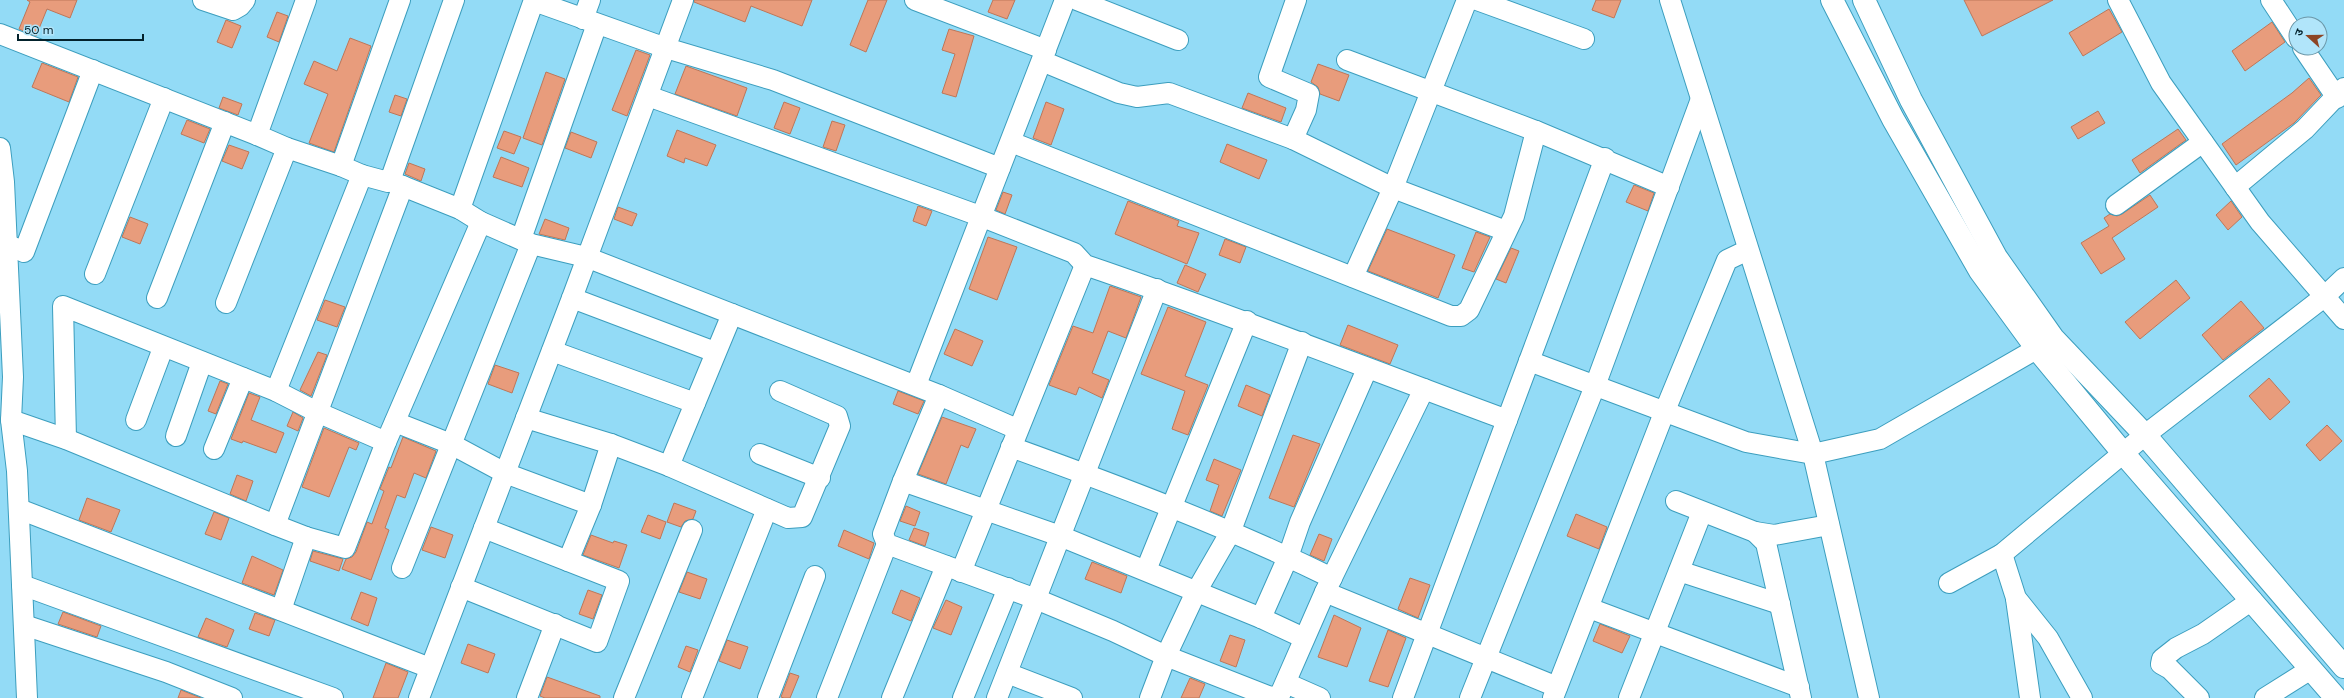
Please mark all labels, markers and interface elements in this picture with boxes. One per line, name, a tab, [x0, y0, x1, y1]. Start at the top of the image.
scale bar	[18, 16, 143, 42]
north arrow	[2288, 16, 2328, 56]
text: 50 m	[24, 22, 53, 38]
text: उ	[2291, 26, 2307, 38]

